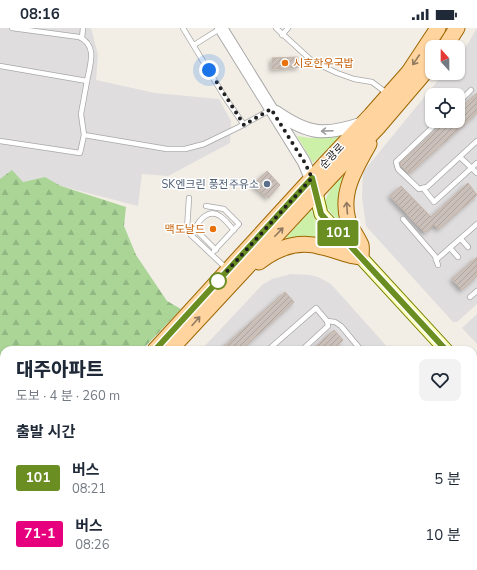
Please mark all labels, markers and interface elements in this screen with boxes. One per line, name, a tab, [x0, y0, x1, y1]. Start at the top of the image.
text: 08:16	[20, 4, 60, 24]
north arrow	[425, 40, 465, 80]
map controls	[425, 40, 465, 128]
one-way arrow	[412, 55, 421, 66]
place label: 시호한우국밥	[293, 56, 354, 71]
marker: 시호한우국밥	[280, 58, 290, 68]
your location	[199, 60, 219, 80]
button: locate	[425, 88, 465, 128]
one-way arrow	[321, 127, 334, 135]
street label: 순광로	[316, 140, 348, 172]
place label: SK엔크린 풍전주유소	[162, 177, 259, 192]
marker: SK엔크린 풍전주유소	[262, 179, 272, 189]
one-way arrow	[343, 201, 350, 214]
line badge: 101	[315, 220, 361, 246]
place label: 맥도날드	[165, 222, 205, 237]
text: 101	[325, 223, 351, 242]
marker: 맥도날드	[208, 224, 218, 234]
one-way arrow	[274, 227, 284, 237]
unlabelled marker	[209, 272, 227, 290]
one-way arrow	[191, 316, 201, 326]
text: 대주아파트	[16, 357, 103, 383]
button: heart	[419, 359, 461, 401]
text: 도보 · 4 분 · 260 m	[16, 387, 120, 405]
text: 출발 시간	[16, 422, 75, 442]
text: 버스	[72, 460, 100, 480]
text: 101	[25, 468, 51, 487]
text: 5 분	[434, 469, 461, 489]
text: 08:21	[72, 480, 106, 498]
text: 버스	[75, 516, 103, 536]
text: 71-1	[24, 524, 55, 543]
text: 10 분	[425, 525, 461, 545]
text: 08:26	[75, 536, 109, 554]

